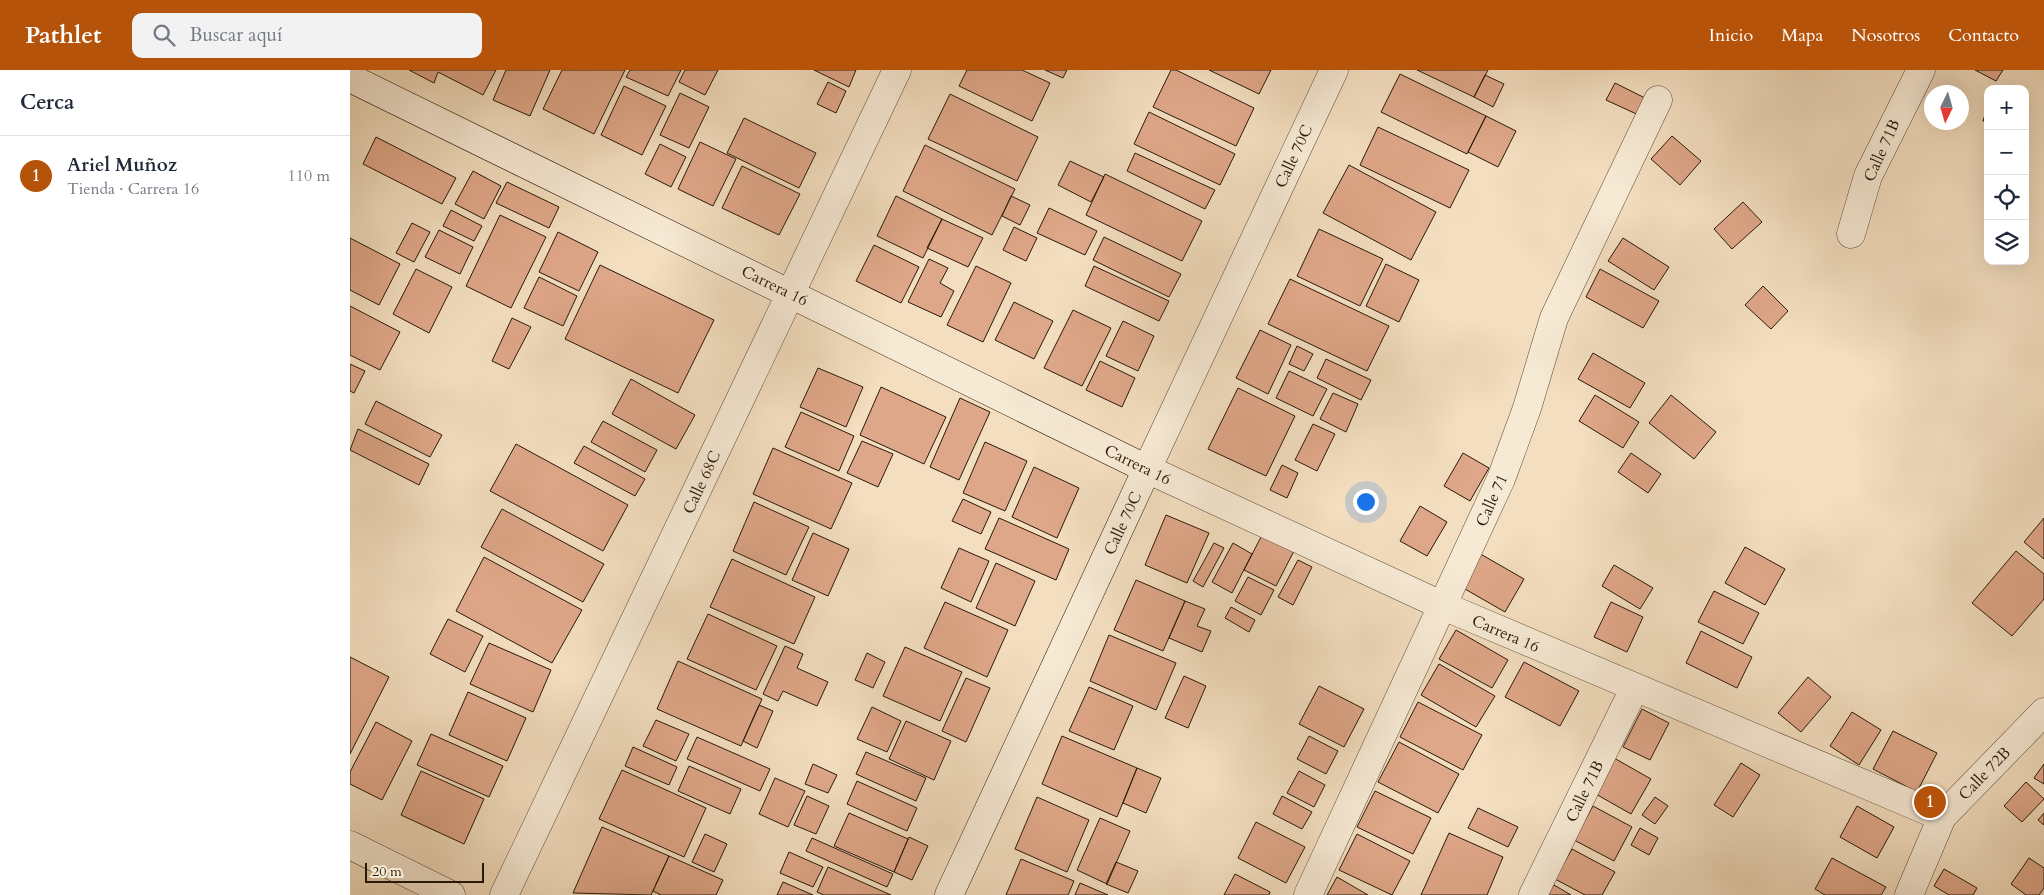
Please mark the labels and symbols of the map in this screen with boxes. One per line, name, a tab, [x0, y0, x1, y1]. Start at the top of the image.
north arrow	[1924, 85, 1969, 130]
street label: Calle 71B	[1858, 116, 1905, 185]
street label: Calle 70C	[1270, 121, 1318, 192]
street label: Carrera 16	[738, 260, 812, 311]
street label: Carrera 16	[1101, 439, 1175, 490]
street label: Calle 68C	[678, 447, 726, 518]
street label: Calle 71	[1471, 471, 1513, 530]
street label: Calle 70C	[1099, 488, 1147, 559]
your location	[1353, 489, 1379, 515]
street label: Carrera 16	[1468, 610, 1543, 658]
street label: Calle 72B	[1954, 742, 2016, 805]
street label: Calle 71B	[1561, 757, 1609, 826]
pin: 1	[1914, 783, 1946, 821]
scale bar	[365, 860, 484, 883]

